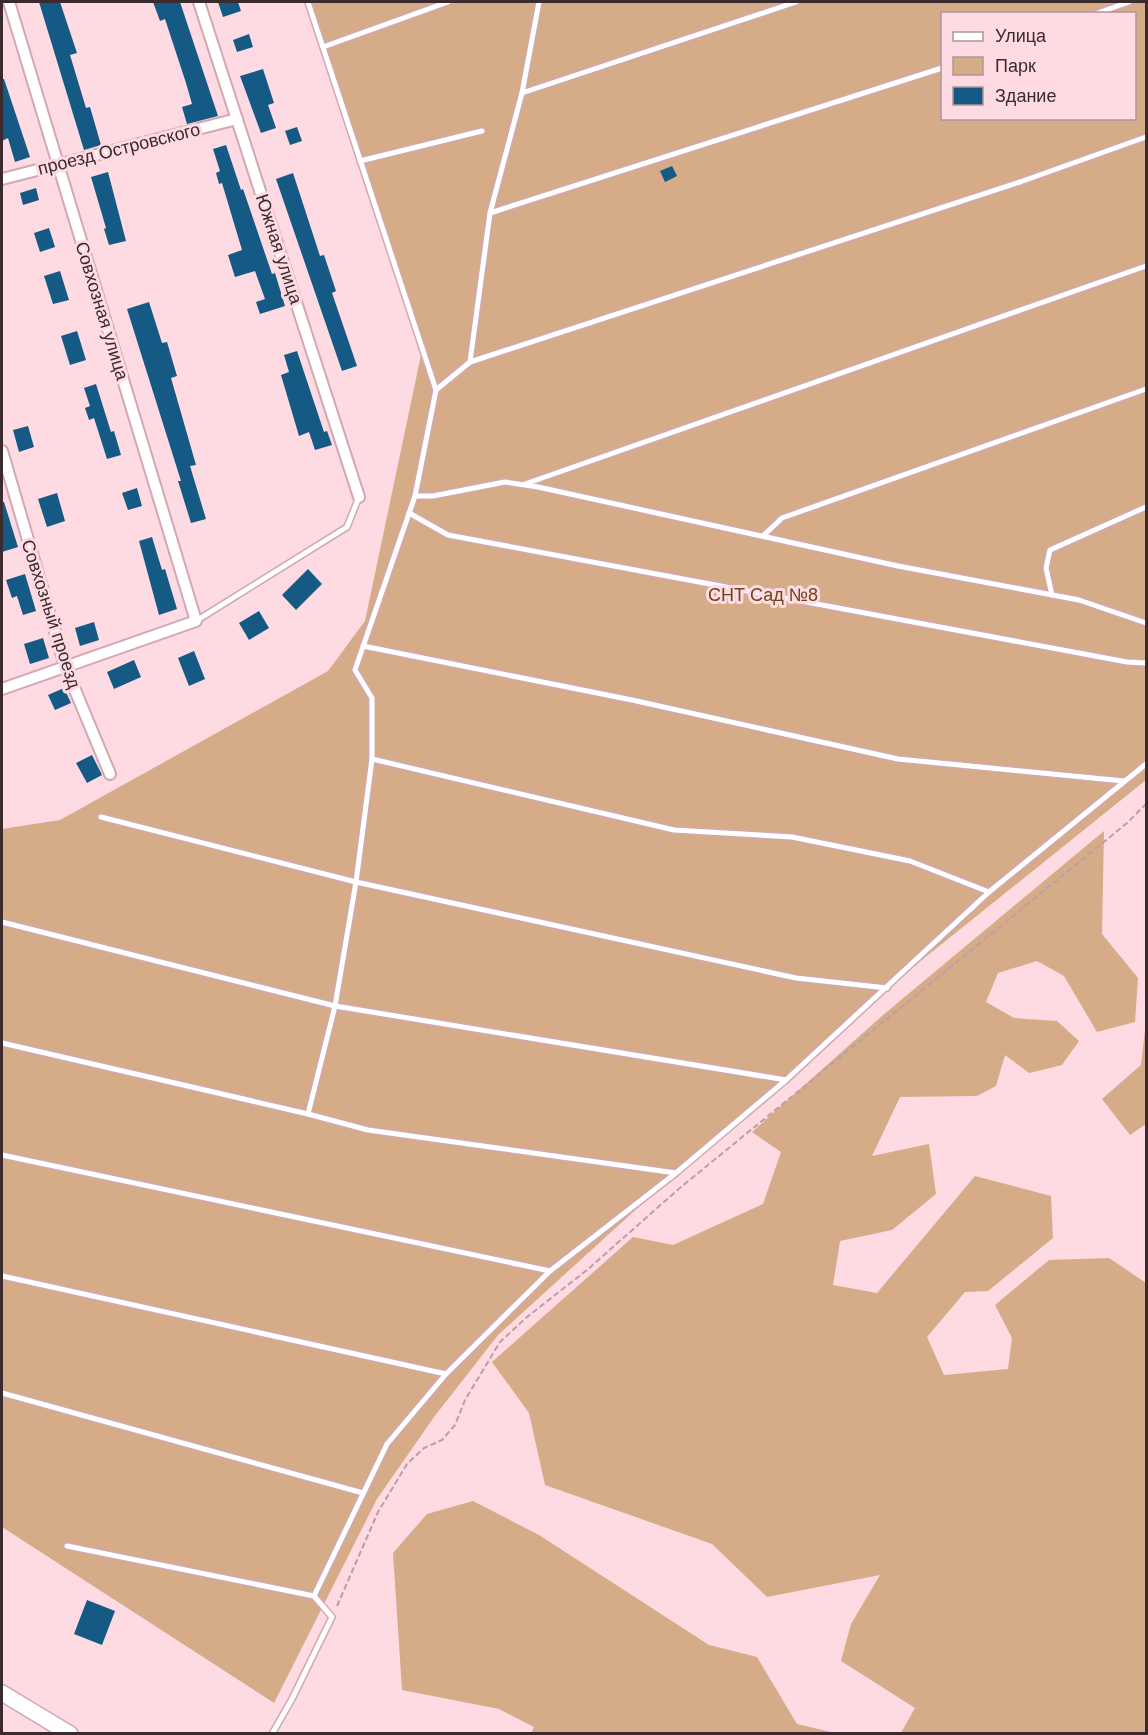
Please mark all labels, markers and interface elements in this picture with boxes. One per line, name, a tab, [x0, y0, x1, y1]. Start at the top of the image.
legend	[941, 12, 1136, 120]
text: Улица	[995, 26, 1047, 46]
text: Парк	[995, 56, 1036, 76]
text: Здание	[995, 86, 1056, 106]
street label: проезд Островского	[36, 119, 202, 179]
street label: Южная улица	[252, 191, 306, 307]
street label: Совхозная улица	[71, 239, 133, 384]
street label: Совхозный проезд	[18, 537, 85, 691]
park label: СНТ Сад №8	[708, 585, 818, 605]

